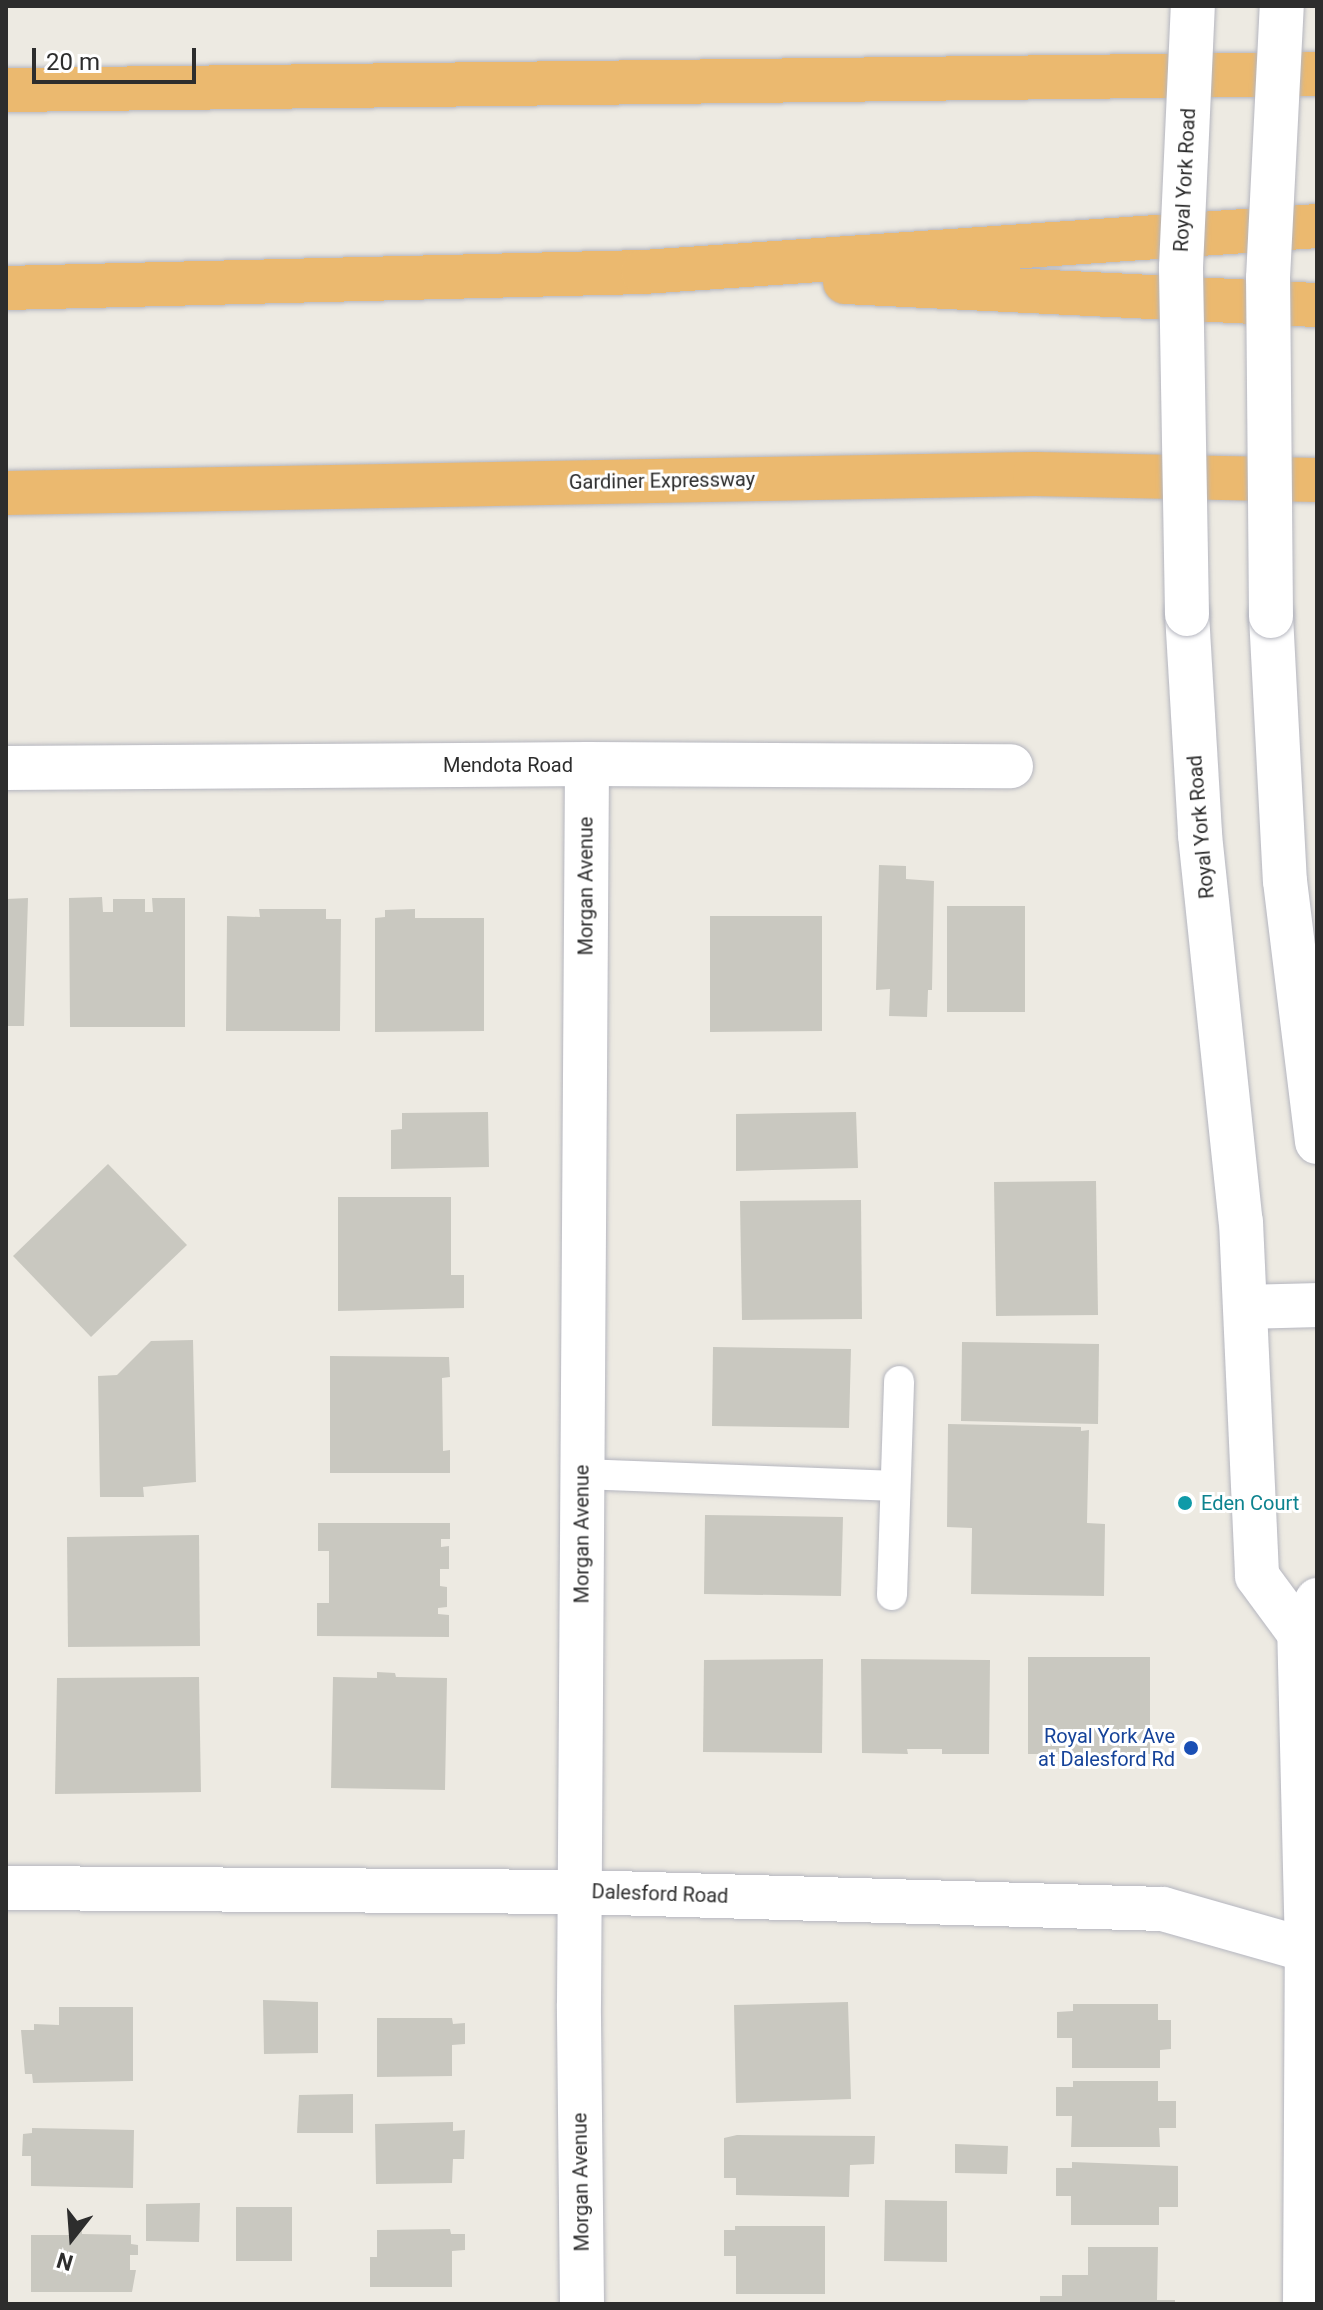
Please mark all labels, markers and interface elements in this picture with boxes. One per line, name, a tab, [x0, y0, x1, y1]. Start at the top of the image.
scale bar	[36, 32, 200, 82]
text: 20 m	[46, 48, 100, 76]
street label: Royal York Road	[1169, 107, 1201, 253]
street label: Gardiner Expressway	[569, 467, 755, 495]
street label: Mendota Road	[443, 753, 573, 777]
street label: Royal York Road	[1183, 754, 1219, 900]
street label: Morgan Avenue	[574, 817, 598, 955]
street label: Morgan Avenue	[570, 1465, 594, 1603]
place label: Eden Court	[1201, 1491, 1299, 1515]
marker: Eden Court	[1176, 1494, 1194, 1512]
place label: Royal York Ave at Dalesford Rd	[1038, 1724, 1175, 1771]
marker: Royal York Ave at Dalesford Rd	[1182, 1739, 1200, 1757]
street label: Dalesford Road	[591, 1880, 729, 1908]
street label: Morgan Avenue	[568, 2112, 594, 2252]
north arrow	[32, 2198, 112, 2278]
text: N	[54, 2247, 76, 2276]

